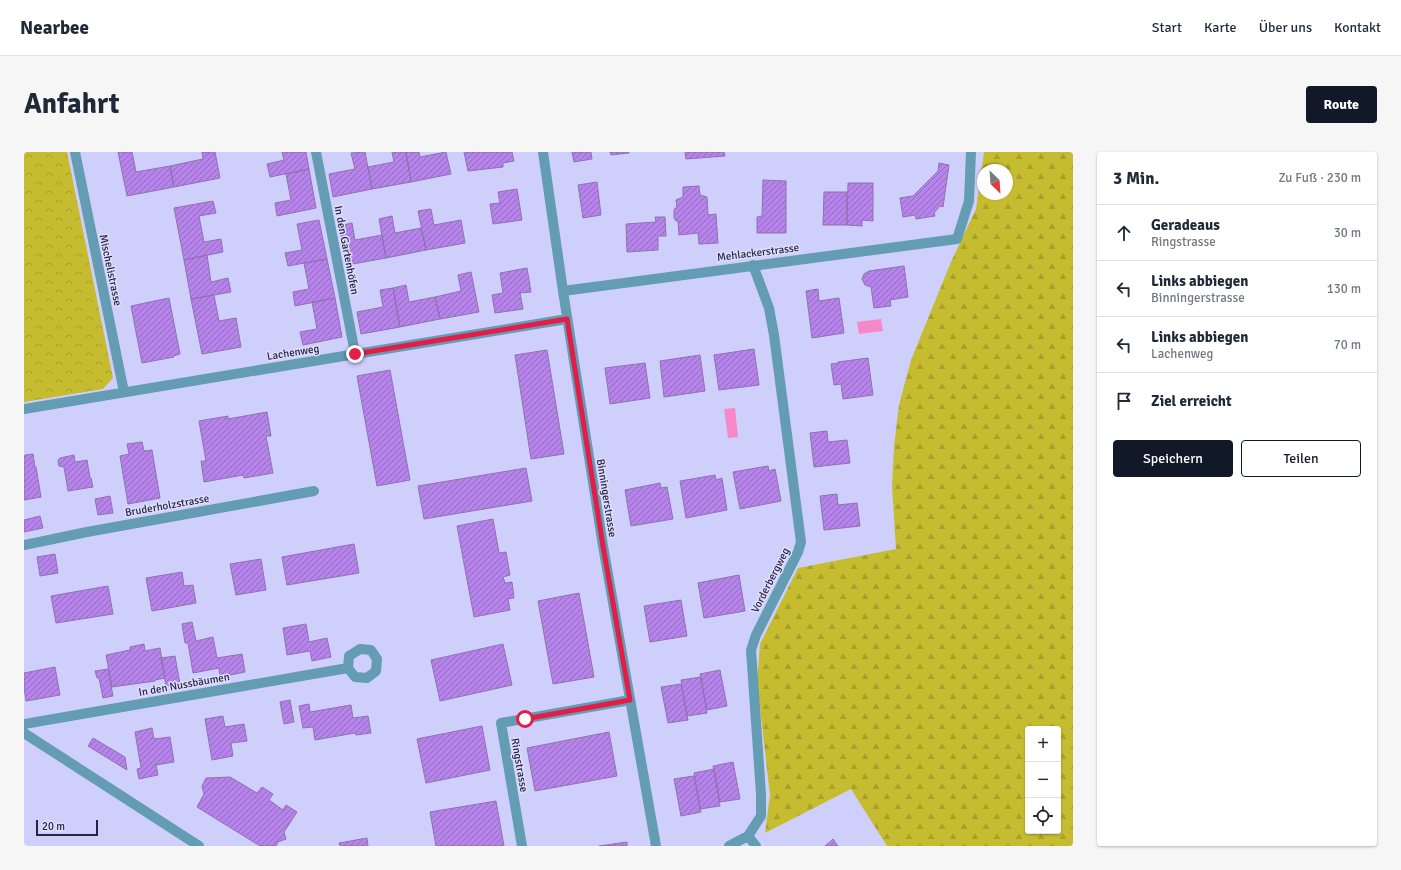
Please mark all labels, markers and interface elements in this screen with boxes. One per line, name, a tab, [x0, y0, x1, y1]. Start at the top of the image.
text: Nearbee	[20, 16, 89, 40]
text: Start	[1152, 19, 1182, 36]
text: Karte	[1204, 19, 1237, 36]
text: Über uns	[1259, 19, 1312, 36]
text: Kontakt	[1334, 19, 1381, 36]
button: Route	[1306, 86, 1377, 123]
text: Anfahrt	[24, 87, 120, 121]
north arrow	[977, 164, 1013, 200]
text: 3 Min.	[1113, 168, 1159, 189]
text: Zu Fuß · 230 m	[1278, 170, 1361, 186]
street label: In den Gartenhöfen	[332, 205, 362, 296]
text: Geradeaus	[1151, 216, 1220, 234]
icon: ahead	[1113, 222, 1135, 244]
text: 30 m	[1334, 225, 1361, 241]
street label: Mischelistrasse	[97, 233, 124, 307]
text: Ringstrasse	[1151, 234, 1216, 250]
street label: Mehlackerstrasse	[716, 241, 800, 264]
text: Links abbiegen	[1151, 272, 1248, 290]
icon: left	[1113, 278, 1135, 300]
text: 130 m	[1327, 281, 1361, 297]
text: Binningerstrasse	[1151, 290, 1245, 306]
text: Links abbiegen	[1151, 328, 1248, 346]
icon: left	[1113, 334, 1135, 356]
text: 70 m	[1334, 337, 1361, 353]
street label: Lachenweg	[266, 342, 320, 363]
route end	[346, 345, 364, 363]
text: Lachenweg	[1151, 346, 1213, 362]
icon: arrive	[1113, 390, 1135, 412]
text: Ziel erreicht	[1151, 392, 1232, 410]
button: Speichern	[1113, 440, 1233, 477]
button: Teilen	[1241, 440, 1361, 477]
street label: Binningerstrasse	[594, 458, 619, 538]
street label: Bruderholzstrasse	[124, 492, 210, 519]
street label: Vorderbergweg	[749, 545, 792, 615]
street label: In den Nussbäumen	[138, 670, 231, 699]
route start	[516, 710, 534, 728]
map controls	[1025, 726, 1061, 834]
button: +	[1025, 726, 1061, 762]
street label: Ringstrasse	[508, 737, 531, 793]
button: −	[1025, 762, 1061, 798]
button: locate	[1025, 798, 1061, 834]
scale bar	[36, 818, 98, 837]
text: 20 m	[42, 820, 65, 833]

